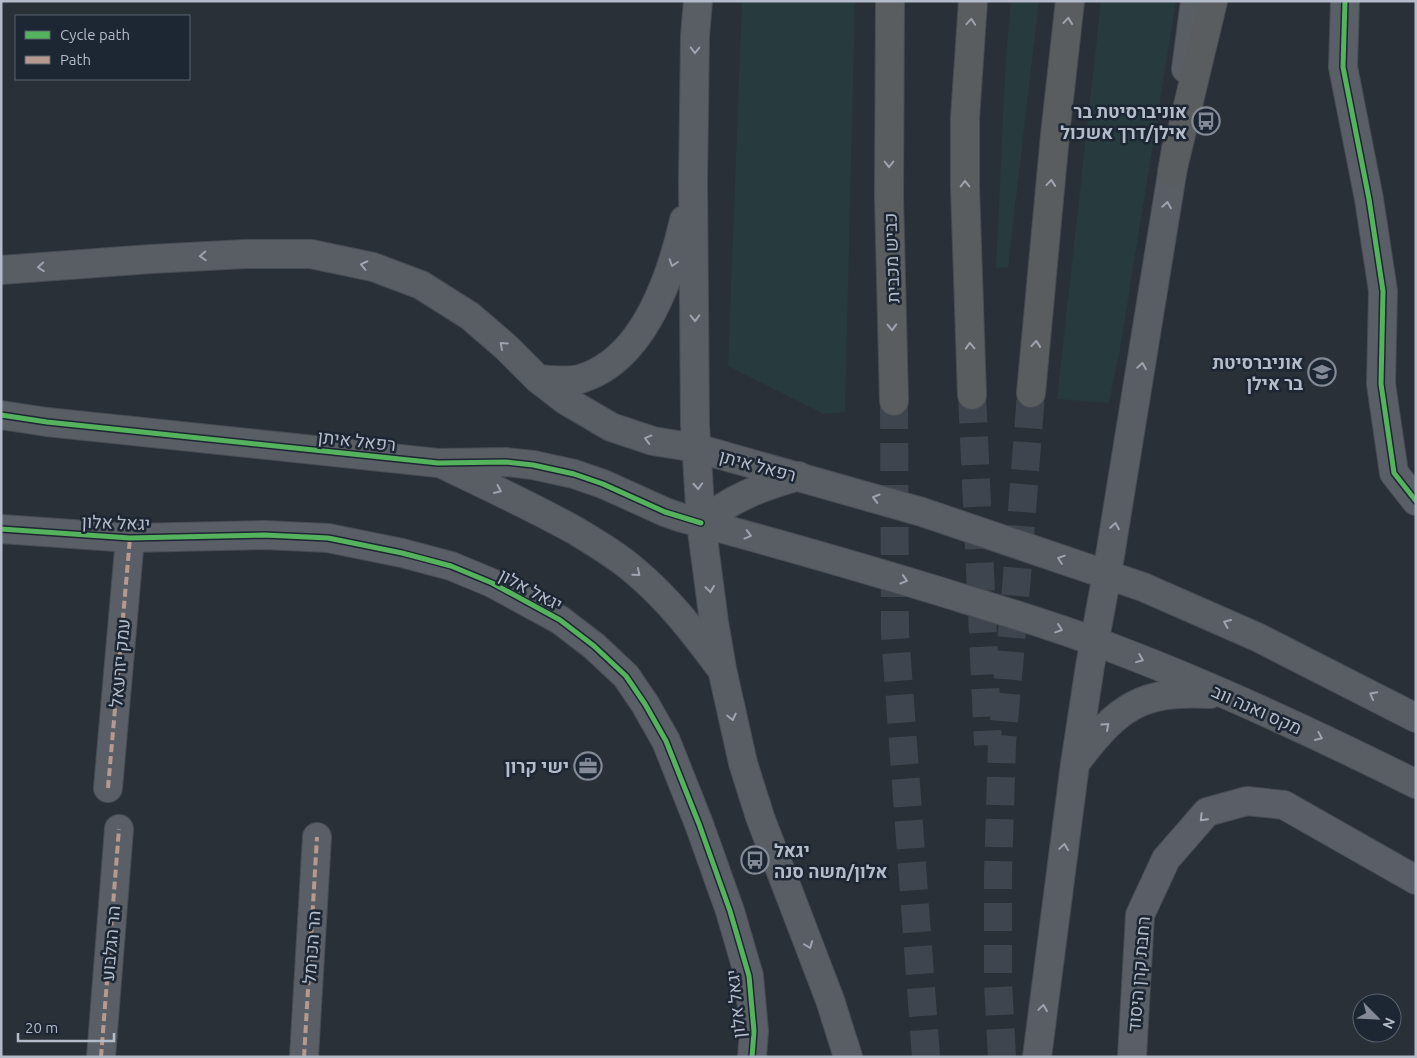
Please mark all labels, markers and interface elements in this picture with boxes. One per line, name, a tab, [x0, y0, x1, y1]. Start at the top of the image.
legend	[15, 15, 190, 80]
one-way arrow	[966, 17, 977, 25]
one-way arrow	[1062, 17, 1073, 25]
text: Cycle path	[60, 26, 130, 43]
one-way arrow	[690, 46, 700, 54]
text: Path	[60, 51, 91, 68]
place label: אוניברסיטת בר אילן/דרך אשכול	[1060, 101, 1187, 143]
bus stop icon: אוניברסיטת בר אילן/דרך אשכול	[1191, 106, 1221, 136]
one-way arrow	[884, 161, 894, 169]
one-way arrow	[1045, 178, 1056, 186]
one-way arrow	[960, 180, 970, 188]
one-way arrow	[1161, 201, 1172, 209]
street label: כביש מכבית	[879, 213, 903, 303]
one-way arrow	[198, 251, 206, 262]
one-way arrow	[668, 258, 678, 266]
one-way arrow	[360, 260, 368, 271]
one-way arrow	[36, 261, 44, 272]
one-way arrow	[690, 314, 700, 322]
one-way arrow	[887, 323, 898, 331]
one-way arrow	[1030, 340, 1041, 348]
one-way arrow	[499, 342, 508, 351]
one-way arrow	[965, 342, 976, 350]
place label: אוניברסיטת בר אילן	[1212, 352, 1303, 394]
school or university icon: אוניברסיטת בר אילן	[1307, 357, 1337, 387]
one-way arrow	[1136, 361, 1146, 370]
street label: רפאל איתן	[317, 426, 397, 455]
one-way arrow	[644, 434, 653, 445]
street label: רפאל איתן	[717, 445, 798, 486]
one-way arrow	[693, 482, 704, 490]
one-way arrow	[493, 484, 502, 495]
one-way arrow	[872, 494, 880, 504]
street label: יגאל אלון	[81, 511, 151, 534]
one-way arrow	[1110, 522, 1120, 530]
one-way arrow	[743, 530, 751, 540]
one-way arrow	[1058, 554, 1066, 564]
street label: יגאל אלון	[496, 564, 566, 615]
one-way arrow	[632, 567, 641, 576]
one-way arrow	[899, 575, 907, 585]
one-way arrow	[704, 584, 714, 593]
street label: עמק יזרעאל	[105, 618, 134, 708]
one-way arrow	[1223, 619, 1232, 630]
one-way arrow	[1054, 624, 1062, 634]
one-way arrow	[1135, 653, 1144, 663]
street label: מקס ואנה ווב	[1208, 680, 1305, 739]
one-way arrow	[1369, 691, 1378, 701]
one-way arrow	[726, 712, 737, 721]
one-way arrow	[1101, 723, 1110, 732]
one-way arrow	[1314, 731, 1323, 741]
office icon: ישי קרון	[573, 751, 603, 781]
place label: ישי קרון	[505, 756, 569, 777]
one-way arrow	[1200, 812, 1209, 821]
place label: יגאל אלון/משה סנה	[774, 840, 888, 882]
one-way arrow	[1059, 843, 1069, 852]
bus stop icon: יגאל אלון/משה סנה	[740, 845, 770, 875]
street label: הר הגלבוע	[97, 904, 123, 982]
street label: הר הכרמל	[298, 910, 324, 984]
street label: רחבת קרן היסוד	[1123, 915, 1154, 1033]
one-way arrow	[803, 940, 813, 949]
street label: יגאל אלון	[721, 969, 750, 1039]
north arrow	[1352, 993, 1402, 1043]
one-way arrow	[1037, 1004, 1048, 1012]
scale bar	[18, 1010, 114, 1042]
text: N	[1379, 1015, 1398, 1031]
text: 20 m	[25, 1019, 58, 1036]

